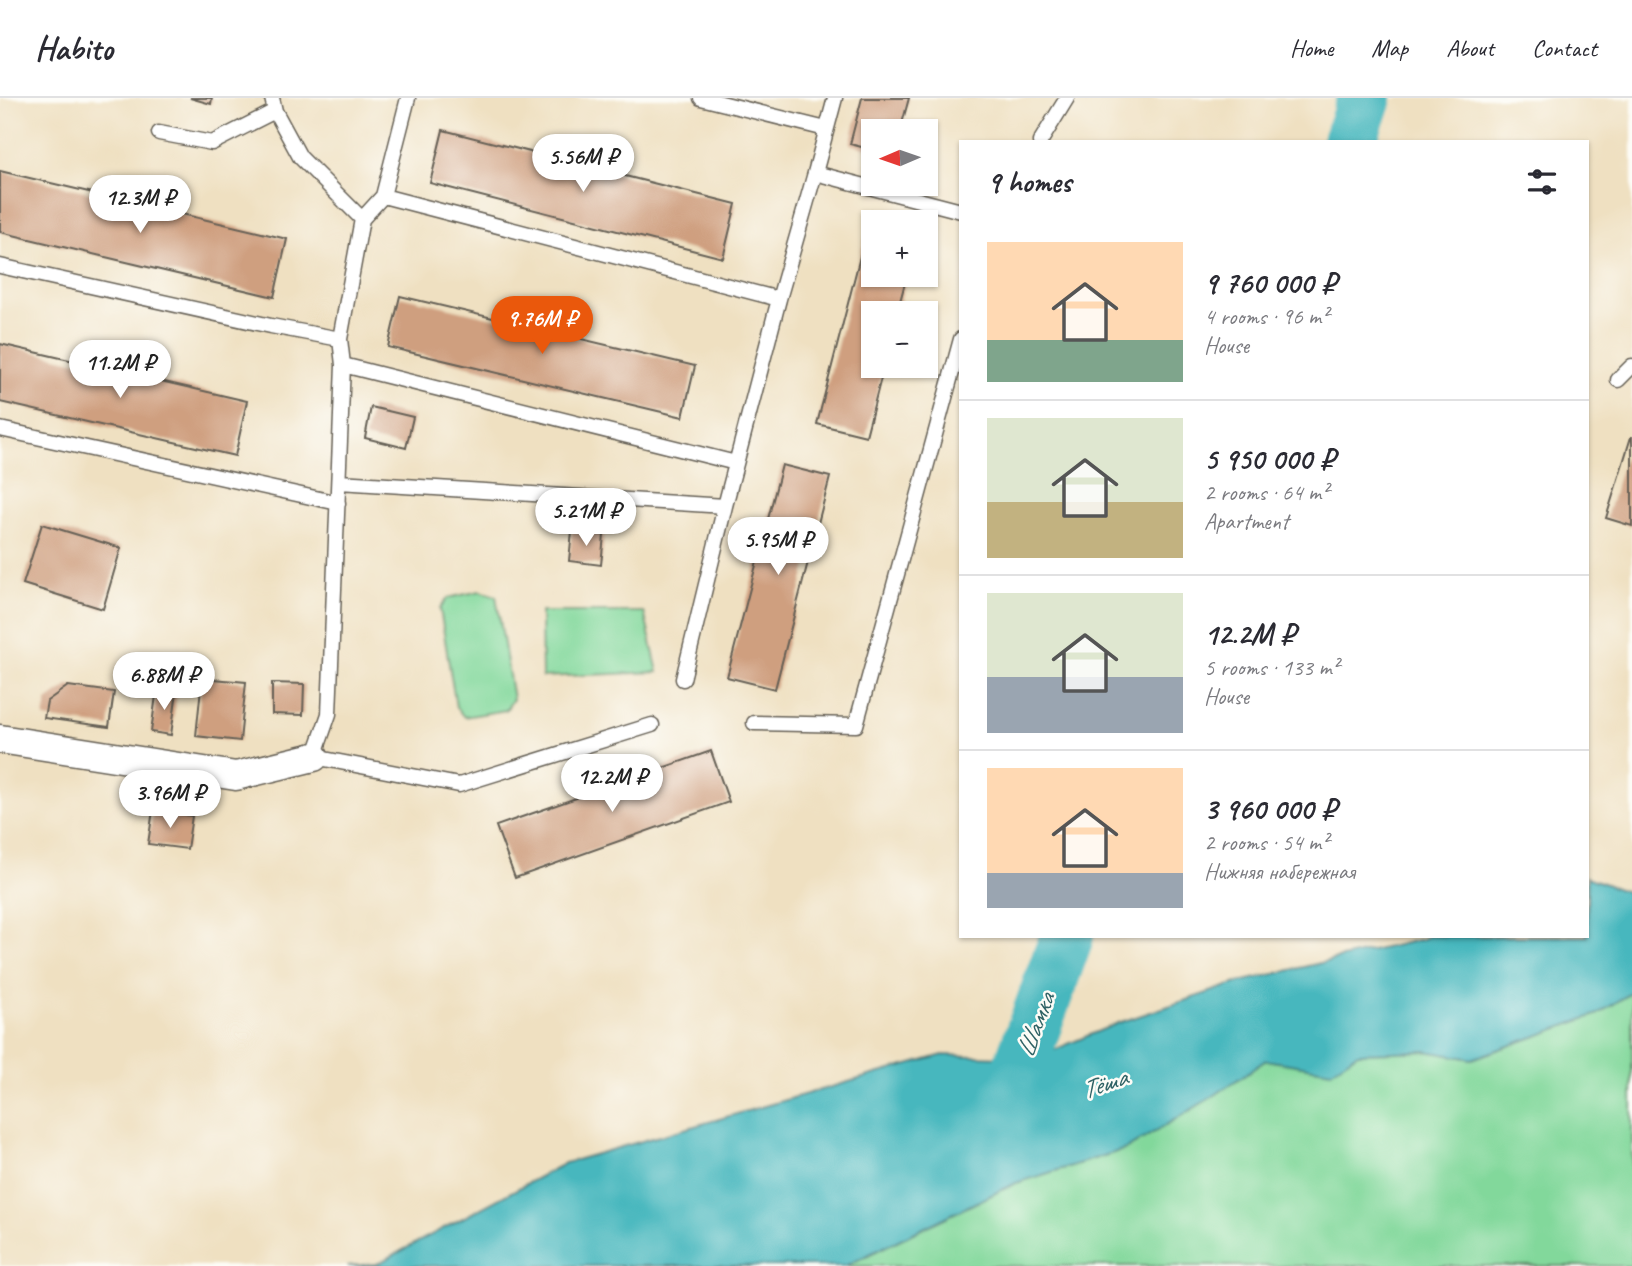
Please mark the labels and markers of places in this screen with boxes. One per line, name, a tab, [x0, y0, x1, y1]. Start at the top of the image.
pin: 5.56M ₽	[518, 134, 648, 194]
pin: 12.3M ₽	[75, 176, 205, 235]
pin: 9.76M ₽	[477, 296, 607, 356]
pin: 11.2M ₽	[55, 341, 185, 400]
pin: 5.21M ₽	[521, 489, 651, 548]
pin: 5.95M ₽	[713, 518, 843, 577]
pin: 6.88M ₽	[99, 652, 229, 712]
pin: 12.2M ₽	[547, 754, 677, 814]
pin: 3.96M ₽	[105, 770, 235, 830]

